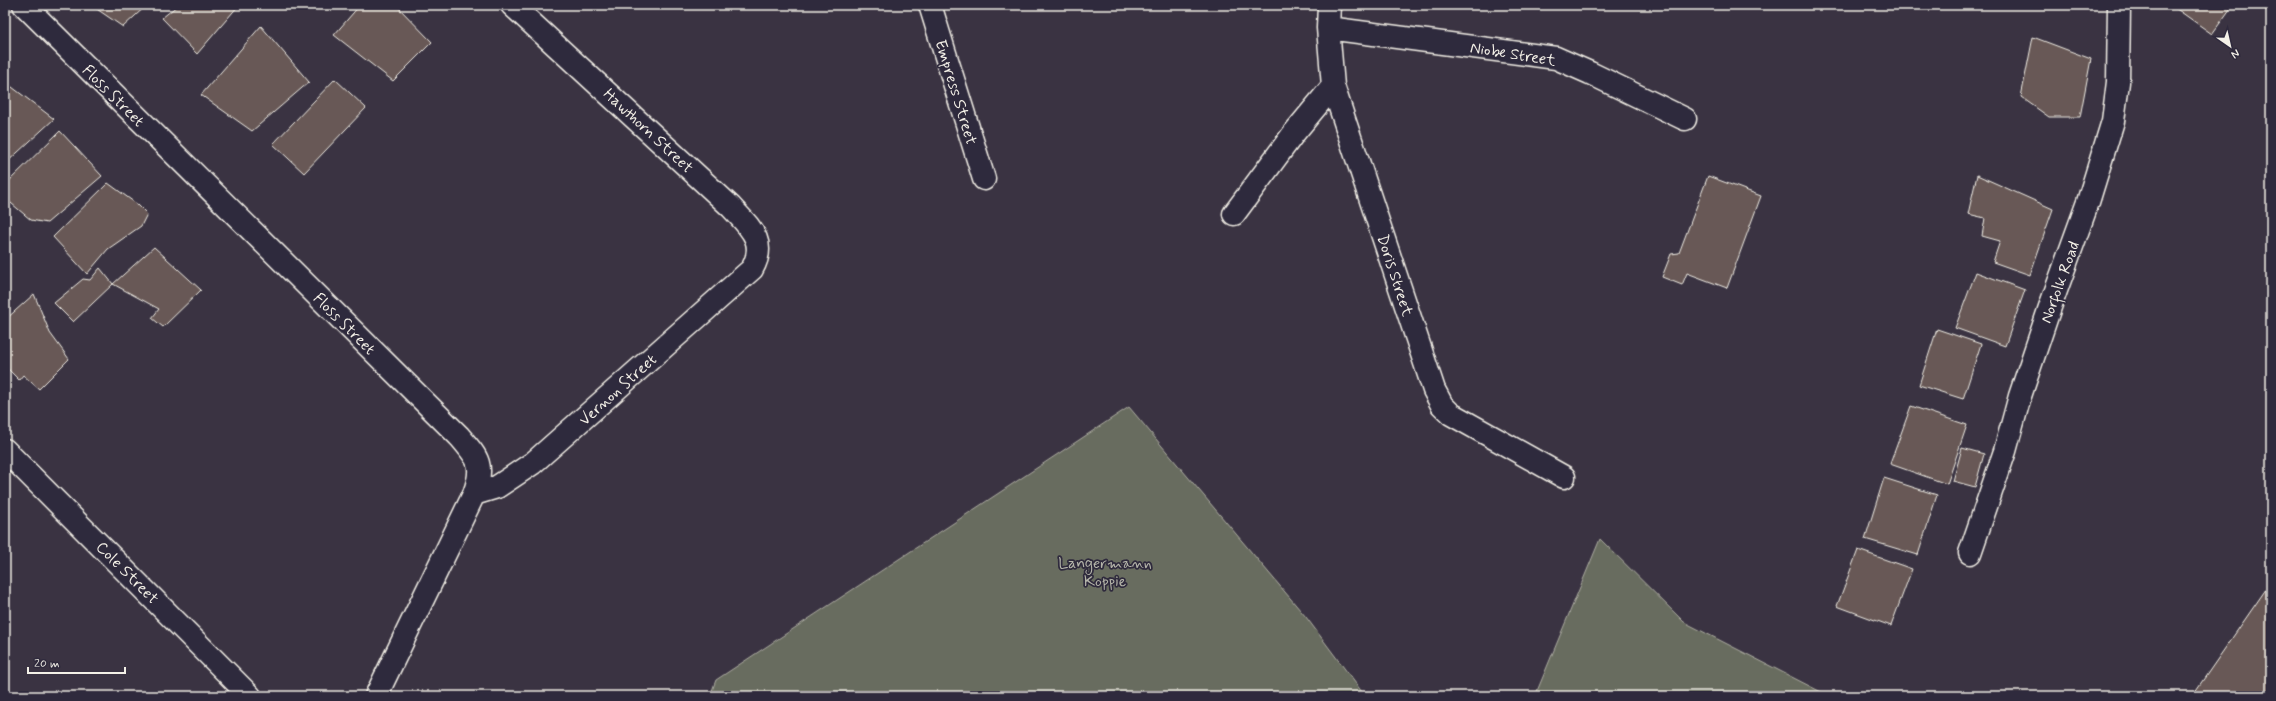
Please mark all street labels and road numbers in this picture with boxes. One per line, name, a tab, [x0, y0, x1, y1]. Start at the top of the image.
street label: Empress Street	[930, 37, 982, 148]
street label: Niobe Street	[1468, 37, 1558, 72]
street label: Floss Street	[77, 60, 149, 132]
street label: Hawthorn Street	[599, 84, 698, 179]
street label: Doris Street	[1372, 232, 1418, 320]
street label: Norfolk Road	[2036, 239, 2087, 327]
street label: Floss Street	[308, 288, 380, 360]
street label: Vernon Street	[575, 350, 661, 431]
street label: Cole Street	[91, 537, 163, 609]

